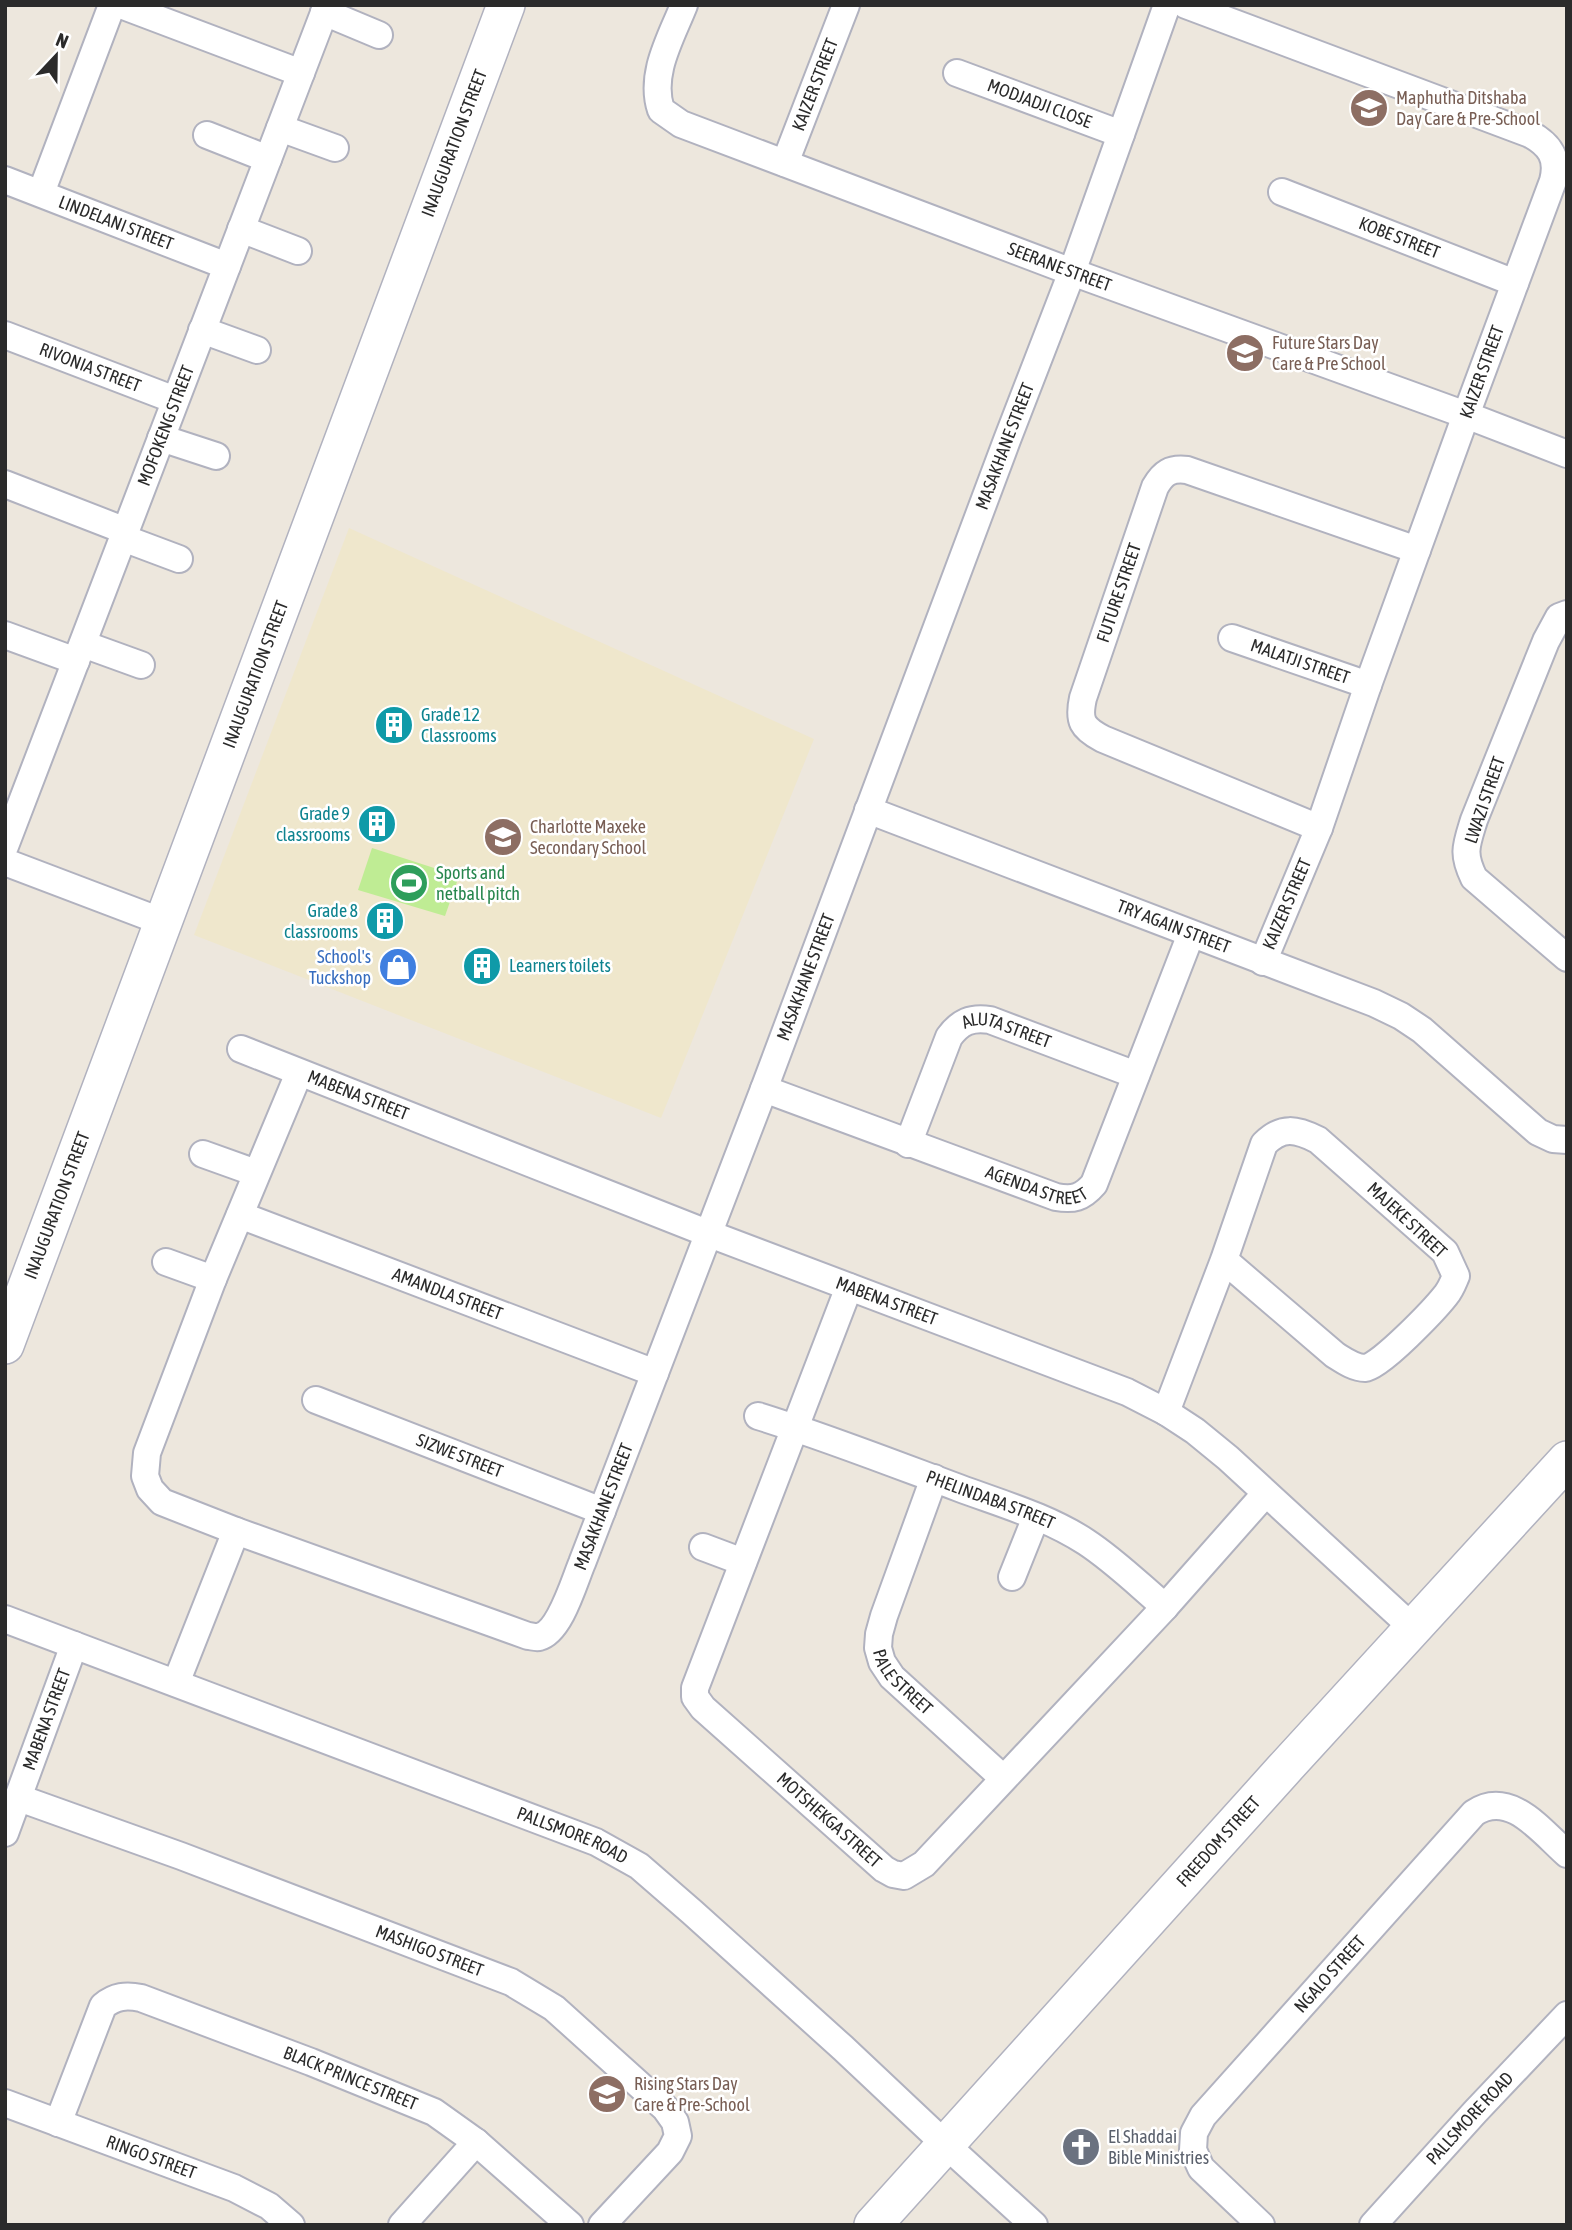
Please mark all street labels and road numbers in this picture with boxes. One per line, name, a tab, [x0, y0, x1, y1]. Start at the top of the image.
street label: KAIZER STREET	[787, 35, 842, 134]
street label: INAUGURATION STREET	[417, 66, 491, 220]
street label: MODJADJI CLOSE	[985, 74, 1095, 132]
street label: LINDELANI STREET	[56, 191, 177, 254]
street label: KOBE STREET	[1356, 212, 1443, 263]
street label: SEERANE STREET	[1005, 238, 1114, 295]
street label: KAIZER STREET	[1455, 322, 1508, 421]
street label: RIVONIA STREET	[36, 338, 144, 396]
street label: MOFOKENG STREET	[133, 362, 198, 489]
street label: MASAKHANE STREET	[971, 380, 1038, 512]
street label: FUTURE STREET	[1092, 540, 1145, 645]
street label: INAUGURATION STREET	[218, 597, 292, 751]
street label: MALATJI STREET	[1248, 634, 1353, 688]
street label: LWAZI STREET	[1460, 754, 1509, 846]
street label: KAIZER STREET	[1258, 855, 1315, 953]
street label: TRY AGAIN STREET	[1114, 895, 1234, 957]
street label: MASAKHANE STREET	[772, 910, 839, 1043]
street label: ALUTA STREET	[958, 1008, 1054, 1052]
street label: MABENA STREET	[305, 1065, 412, 1124]
street label: INAUGURATION STREET	[20, 1129, 94, 1282]
street label: AGENDA STREET	[983, 1161, 1091, 1208]
street label: MAJEKE STREET	[1363, 1178, 1451, 1262]
street label: AMANDLA STREET	[390, 1263, 506, 1324]
street label: MABENA STREET	[833, 1272, 940, 1329]
street label: SIZWE STREET	[413, 1429, 506, 1482]
street label: MASAKHANE STREET	[569, 1440, 637, 1573]
street label: PHELINDABA STREET	[923, 1466, 1058, 1533]
street label: PALE STREET	[869, 1647, 937, 1719]
street label: MABENA STREET	[18, 1665, 75, 1773]
street label: MOTSHEKGA STREET	[773, 1768, 886, 1872]
street label: FREEDOM STREET	[1172, 1792, 1264, 1891]
street label: PALLSMORE ROAD	[514, 1802, 632, 1868]
street label: MASHIGO STREET	[373, 1920, 487, 1981]
street label: NGALO STREET	[1290, 1931, 1369, 2017]
street label: BLACK PRINCE STREET	[281, 2042, 421, 2114]
street label: PALLSMORE ROAD	[1422, 2067, 1517, 2169]
street label: RINGO STREET	[103, 2131, 199, 2183]

